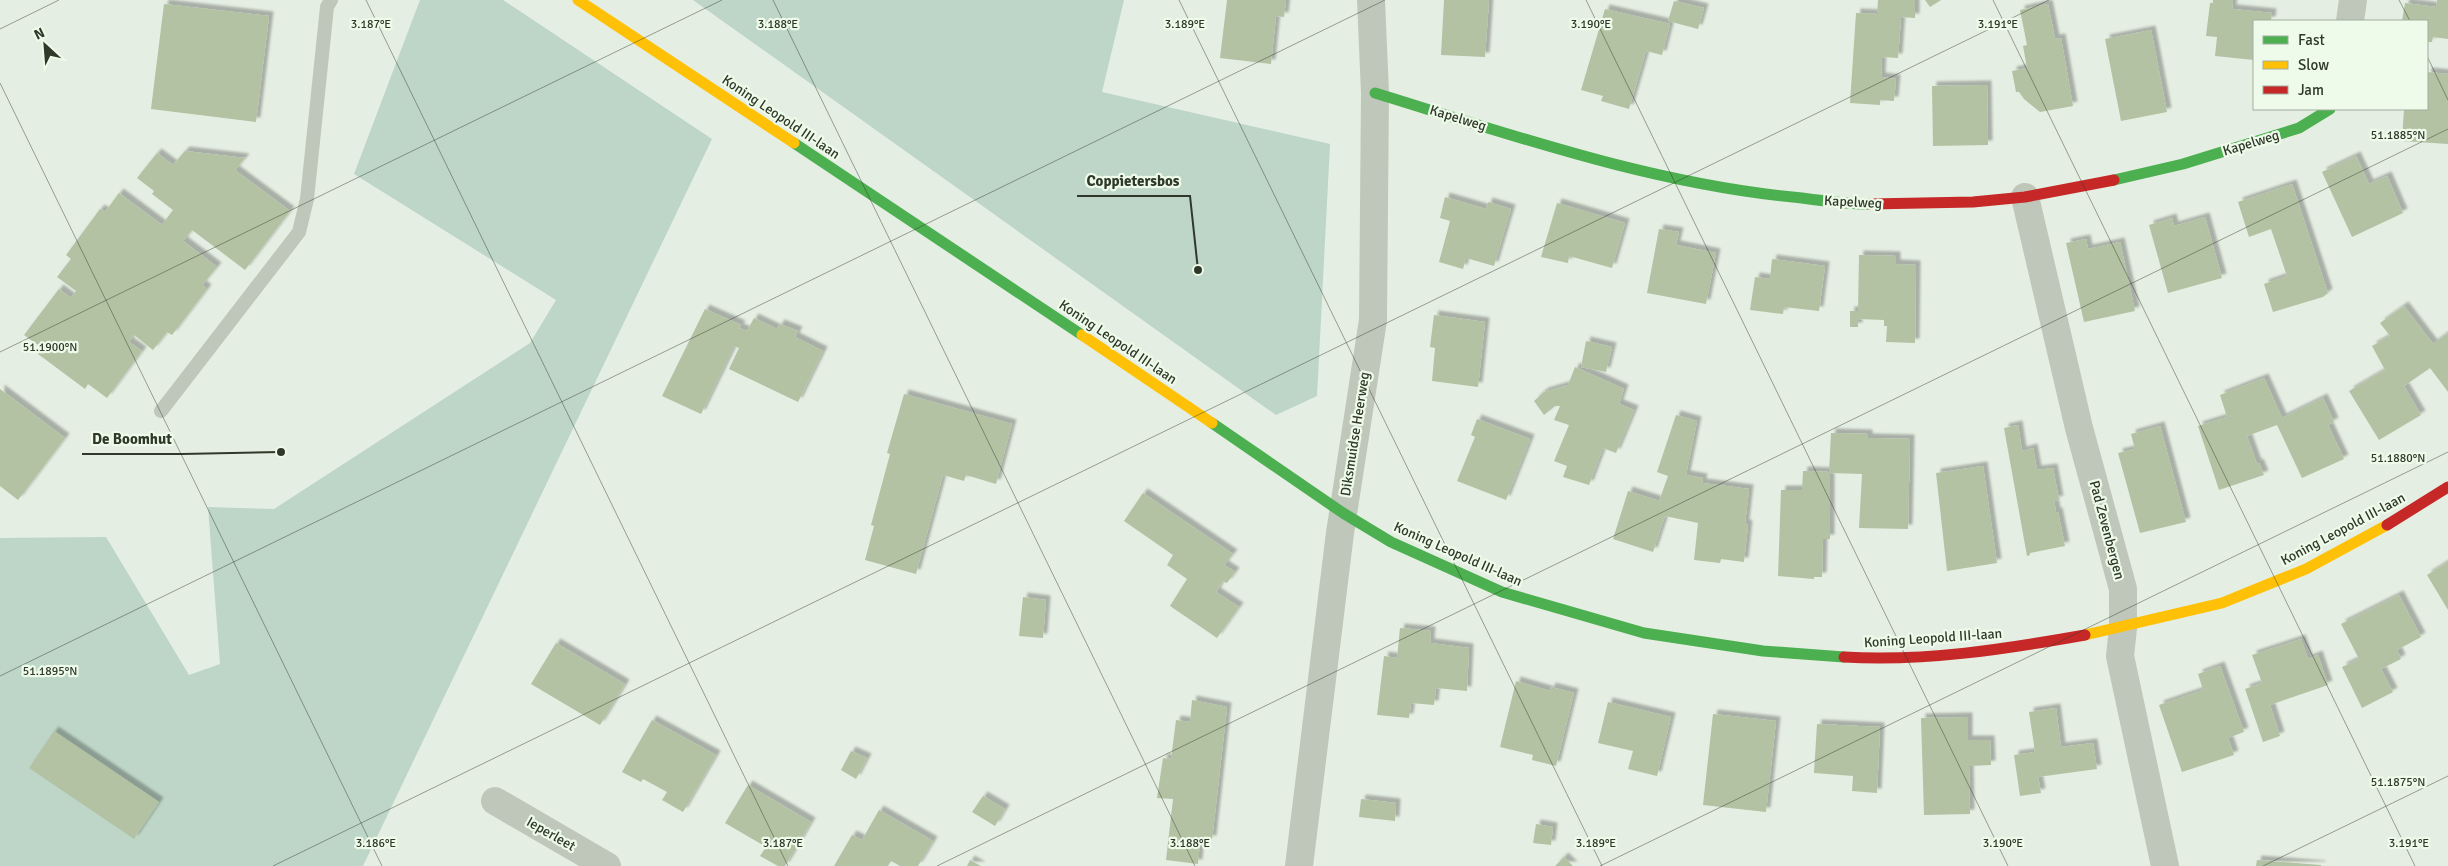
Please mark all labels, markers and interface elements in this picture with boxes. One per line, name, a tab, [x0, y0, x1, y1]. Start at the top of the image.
text: 3.187°E	[351, 17, 391, 32]
text: 3.188°E	[758, 17, 798, 32]
text: 3.189°E	[1165, 17, 1205, 32]
text: 3.190°E	[1571, 17, 1611, 32]
text: 3.191°E	[1978, 17, 2018, 32]
north arrow	[20, 20, 70, 70]
legend	[2253, 20, 2428, 110]
text: N	[31, 24, 48, 44]
text: Fast	[2298, 31, 2325, 49]
text: Slow	[2298, 56, 2329, 74]
street label: Koning Leopold III-laan	[719, 71, 843, 163]
text: Jam	[2298, 81, 2324, 99]
street label: Kapelweg	[1428, 101, 1488, 135]
street label: Kapelweg	[2221, 126, 2281, 160]
text: 51.1885°N	[2371, 128, 2425, 143]
callout: Coppietersbos	[1077, 166, 1190, 196]
text: Coppietersbos	[1087, 172, 1180, 190]
street label: Kapelweg	[1823, 192, 1883, 212]
street label: Koning Leopold III-laan	[1056, 296, 1180, 388]
text: 51.1900°N	[23, 340, 77, 355]
street label: Diksmuidse Heerweg	[1337, 371, 1373, 497]
callout: De Boomhut	[82, 424, 182, 454]
text: De Boomhut	[92, 430, 172, 448]
text: 51.1880°N	[2371, 451, 2425, 466]
street label: Pad Zevenbergen	[2086, 479, 2128, 581]
street label: Koning Leopold III-laan	[2278, 489, 2408, 569]
street label: Koning Leopold III-laan	[1391, 518, 1525, 590]
street label: Koning Leopold III-laan	[1863, 625, 2003, 651]
text: 51.1895°N	[23, 664, 77, 679]
text: 51.1875°N	[2371, 775, 2425, 790]
street label: Ieperleet	[524, 813, 579, 855]
text: 3.186°E	[356, 836, 396, 851]
text: 3.187°E	[763, 836, 803, 851]
text: 3.188°E	[1170, 836, 1210, 851]
text: 3.189°E	[1576, 836, 1616, 851]
text: 3.190°E	[1983, 836, 2023, 851]
text: 3.191°E	[2389, 836, 2429, 851]

